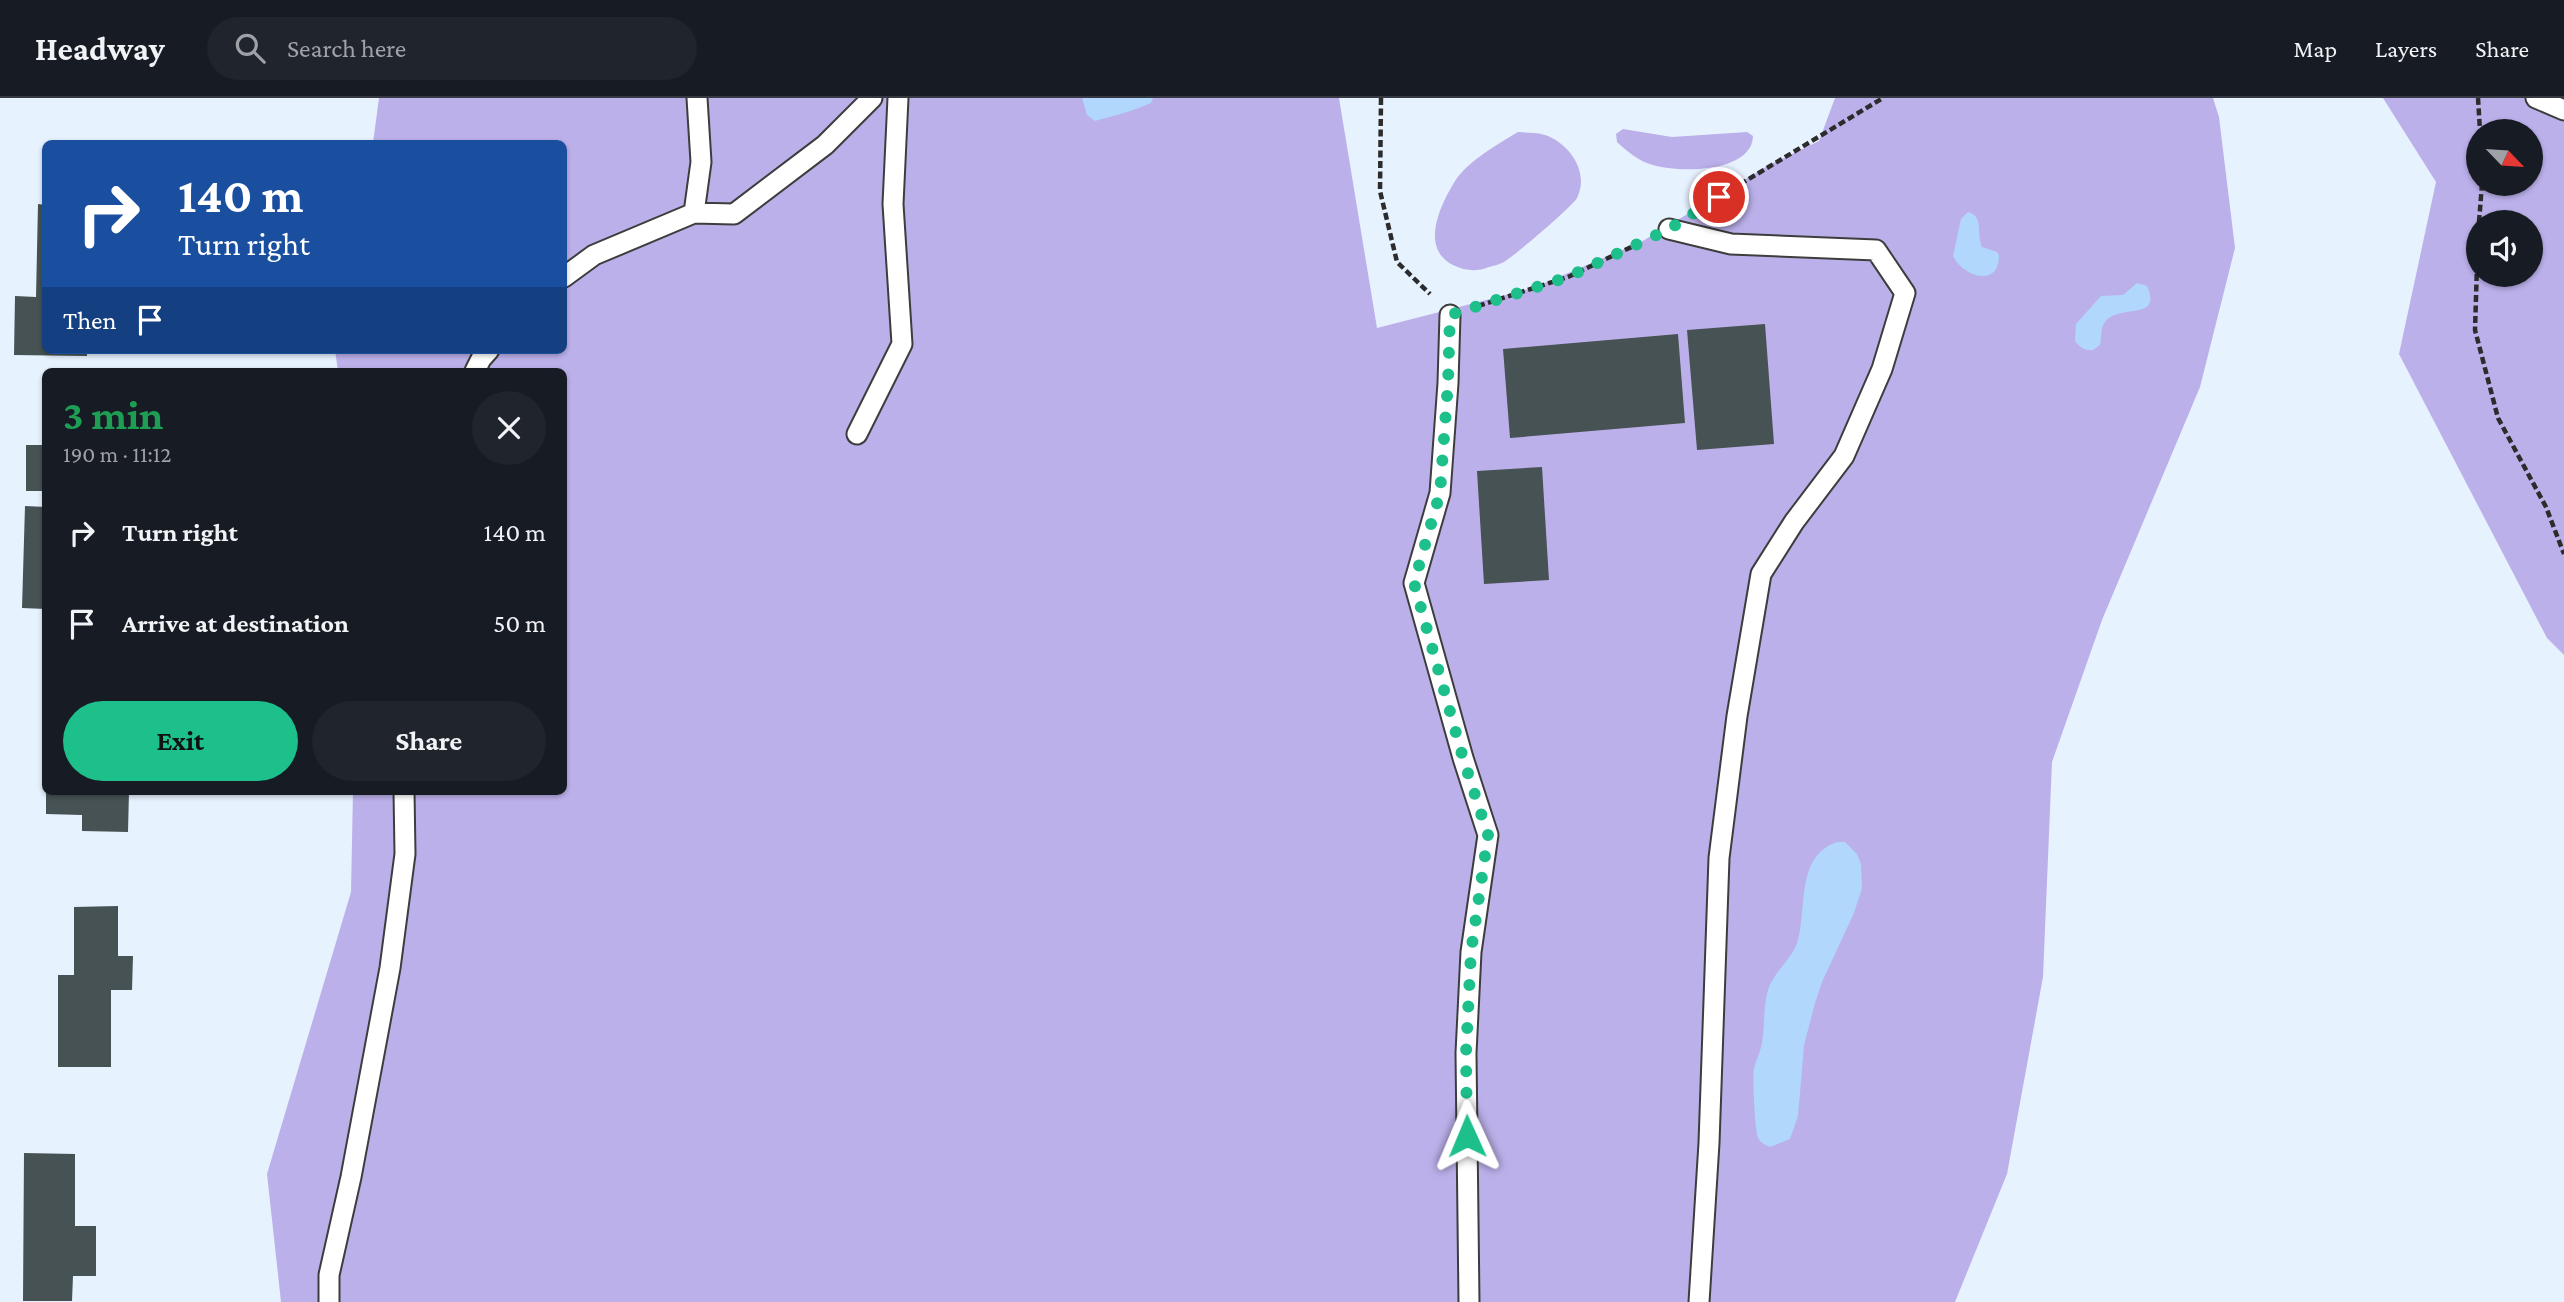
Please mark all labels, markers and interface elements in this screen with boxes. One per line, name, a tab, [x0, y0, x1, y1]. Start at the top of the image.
search box	[207, 17, 697, 80]
icon: search	[231, 29, 269, 67]
text: Headway	[35, 30, 165, 67]
text: Search here	[287, 34, 406, 63]
text: Map	[2293, 35, 2337, 62]
text: Layers	[2375, 35, 2437, 62]
text: Share	[2475, 35, 2529, 62]
north arrow	[2466, 119, 2543, 196]
map controls	[2466, 119, 2543, 287]
pin	[1689, 167, 1749, 227]
icon: right	[63, 168, 154, 259]
text: 140 m	[178, 168, 303, 223]
icon: arrive	[1700, 178, 1738, 216]
button: sound	[2466, 210, 2543, 287]
text: Turn right	[178, 226, 310, 262]
icon: arrive	[131, 301, 169, 339]
text: Then	[63, 306, 117, 335]
text: 3 min	[63, 391, 163, 438]
button: close	[472, 391, 546, 465]
text: 190 m · 11:12	[63, 441, 171, 467]
icon: right	[63, 514, 101, 552]
text: Turn right	[122, 518, 238, 547]
text: 140 m	[484, 518, 546, 547]
icon: arrive	[63, 605, 101, 643]
text: Arrive at destination	[122, 609, 349, 638]
text: 50 m	[493, 609, 546, 638]
button: Exit	[63, 701, 298, 781]
button: Share	[312, 701, 546, 781]
position arrow	[1430, 1099, 1504, 1173]

